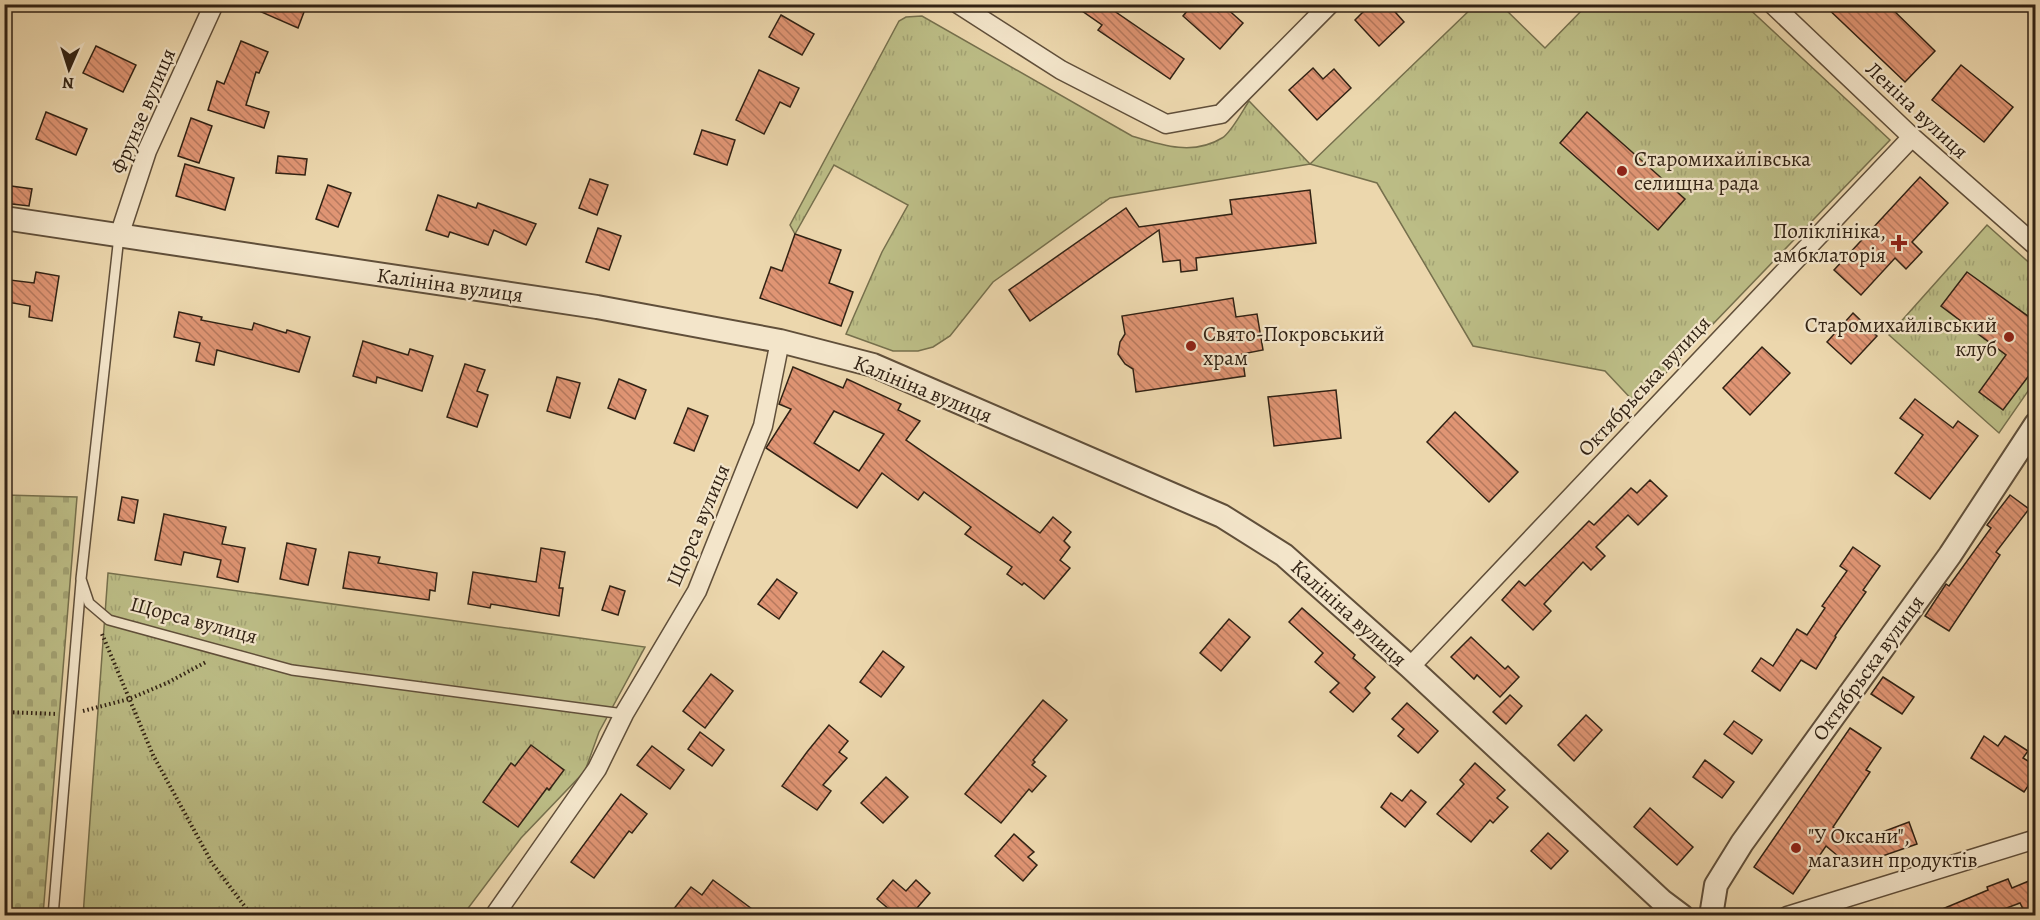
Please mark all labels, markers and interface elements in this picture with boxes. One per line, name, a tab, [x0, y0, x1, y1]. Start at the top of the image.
north arrow	[39, 39, 99, 99]
street label: Фрунзе вулиця	[104, 44, 182, 178]
street label: Леніна вулиця	[1860, 55, 1974, 165]
text: N	[62, 72, 75, 94]
place label: Старомихайлівська селищна рада	[1634, 145, 1811, 197]
marker: Старомихайлівська селищна рада	[1615, 164, 1629, 178]
place label: Поліклініка, амбклаторія	[1773, 217, 1886, 269]
marker: Поліклініка, амбклаторія	[1890, 234, 1908, 252]
street label: Калініна вулиця	[375, 261, 525, 309]
street label: Октябрьська вулиця	[1571, 310, 1717, 462]
place label: Старомихайлівський клуб	[1805, 311, 1997, 363]
place label: Свято-Покровський храм	[1203, 320, 1385, 372]
marker: Старомихайлівський клуб	[2002, 330, 2016, 344]
marker: Свято-Покровський храм	[1184, 339, 1198, 353]
street label: Калініна вулиця	[849, 348, 997, 430]
street label: Щорса вулиця	[660, 460, 736, 590]
street label: Калініна вулиця	[1285, 553, 1413, 673]
street label: Щорса вулиця	[128, 590, 260, 650]
street label: Октябрьска вулиця	[1806, 590, 1930, 746]
place label: "У Оксани", магазин продуктів	[1808, 822, 1977, 874]
marker: "У Оксани", магазин продуктів	[1789, 841, 1803, 855]

